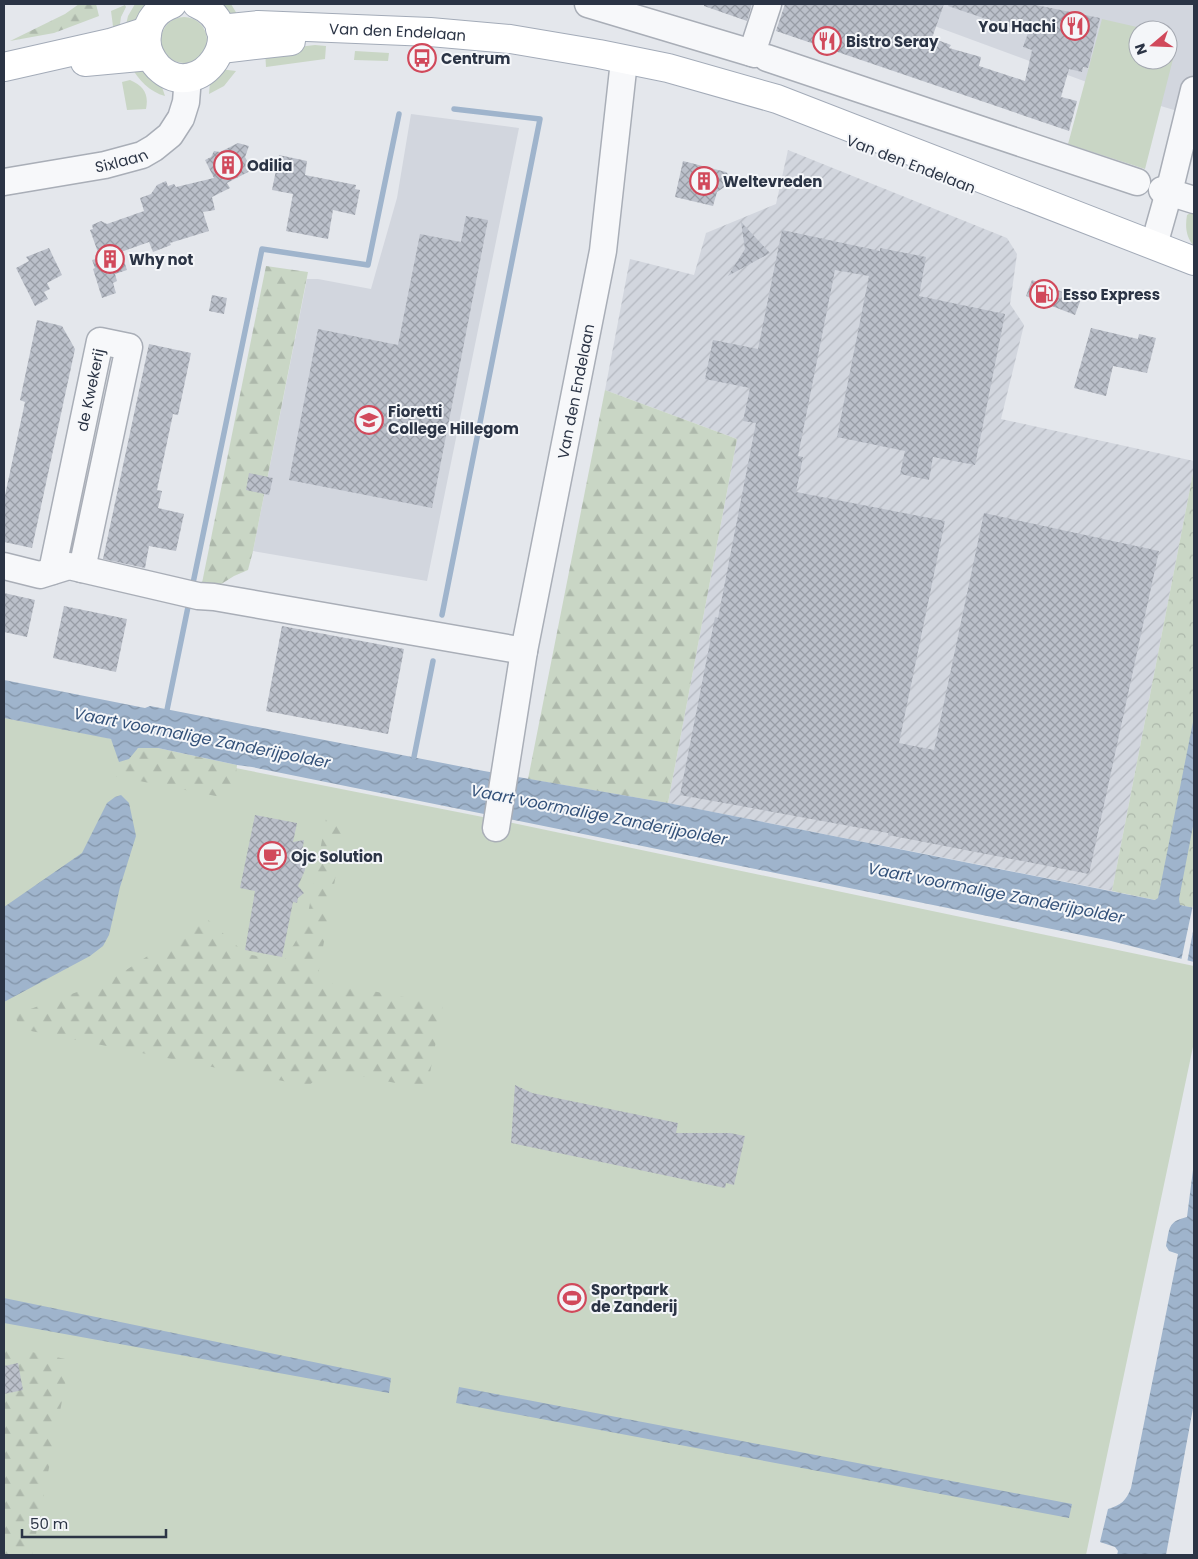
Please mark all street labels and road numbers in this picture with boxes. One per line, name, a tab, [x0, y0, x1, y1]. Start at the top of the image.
street label: Van den Endelaan	[329, 17, 467, 46]
street label: Van den Endelaan	[843, 130, 979, 198]
street label: Sixlaan	[93, 143, 152, 177]
street label: Van den Endelaan	[552, 322, 599, 461]
street label: de Kwekerij	[71, 347, 109, 433]

